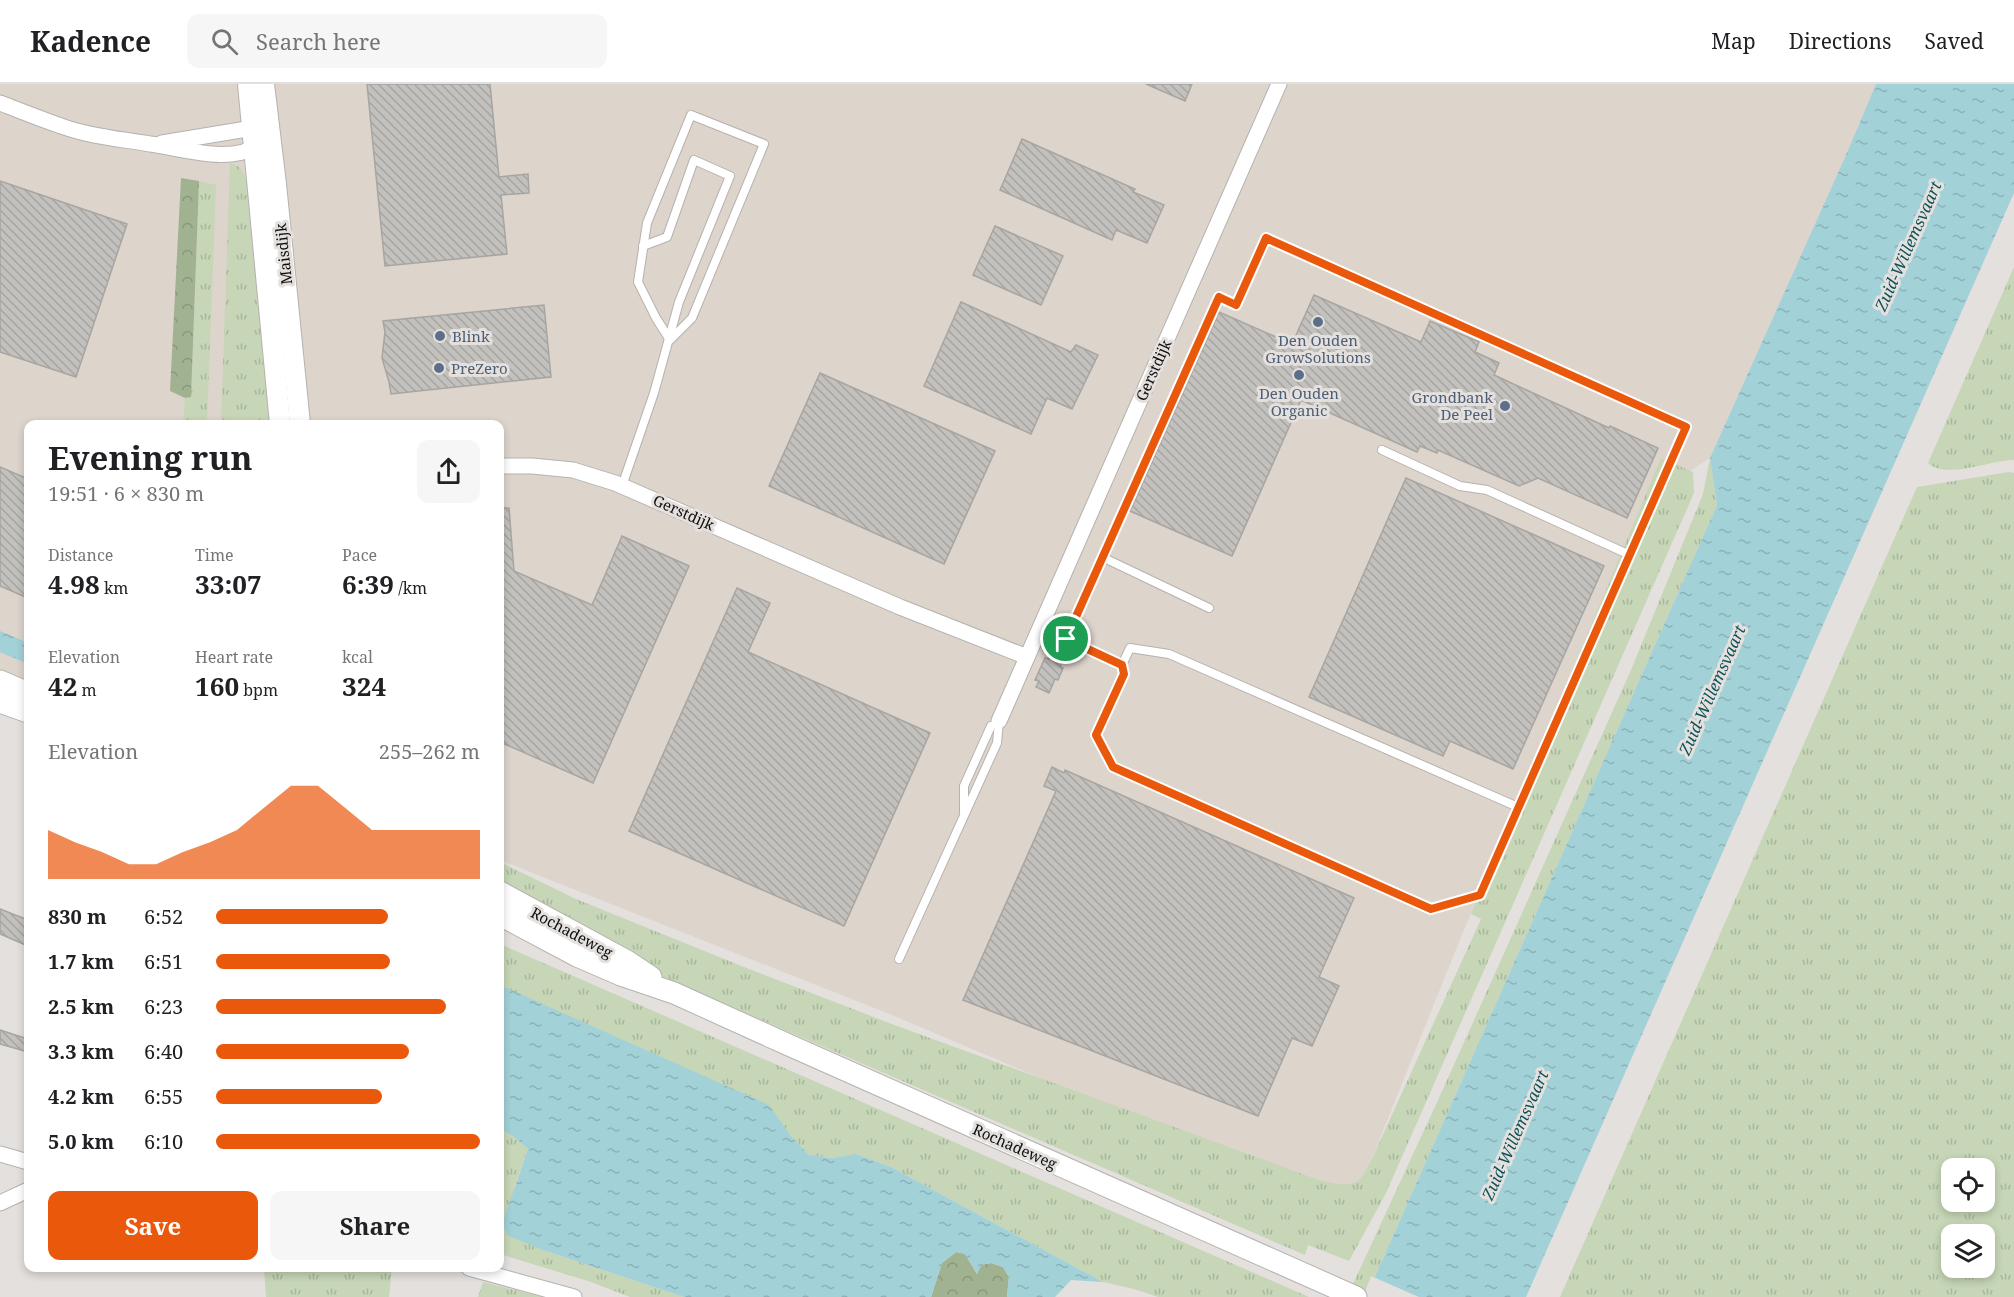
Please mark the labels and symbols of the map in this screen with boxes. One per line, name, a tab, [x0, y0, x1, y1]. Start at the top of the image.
water label: Zuid-Willemsvaart	[1869, 178, 1947, 315]
street label: Maisdijk	[270, 222, 296, 286]
marker: Den Ouden GrowSolutions	[1311, 315, 1325, 329]
place label: Blink	[452, 326, 490, 346]
marker: Blink	[433, 329, 447, 343]
place label: Den Ouden GrowSolutions	[1265, 330, 1371, 367]
street label: Gerstdijk	[1131, 336, 1175, 404]
place label: PreZero	[451, 358, 508, 378]
marker: PreZero	[432, 361, 446, 375]
marker: Den Ouden Organic	[1292, 368, 1306, 382]
place label: Den Ouden Organic	[1259, 383, 1339, 420]
place label: Grondbank De Peel	[1412, 387, 1493, 424]
marker: Grondbank De Peel	[1498, 399, 1512, 413]
street label: Gerstdijk	[650, 490, 718, 534]
pin	[1040, 613, 1091, 664]
water label: Zuid-Willemsvaart	[1673, 622, 1751, 759]
street label: Rochadeweg	[528, 902, 616, 962]
water label: Zuid-Willemsvaart	[1476, 1067, 1554, 1204]
street label: Rochadeweg	[970, 1119, 1060, 1173]

